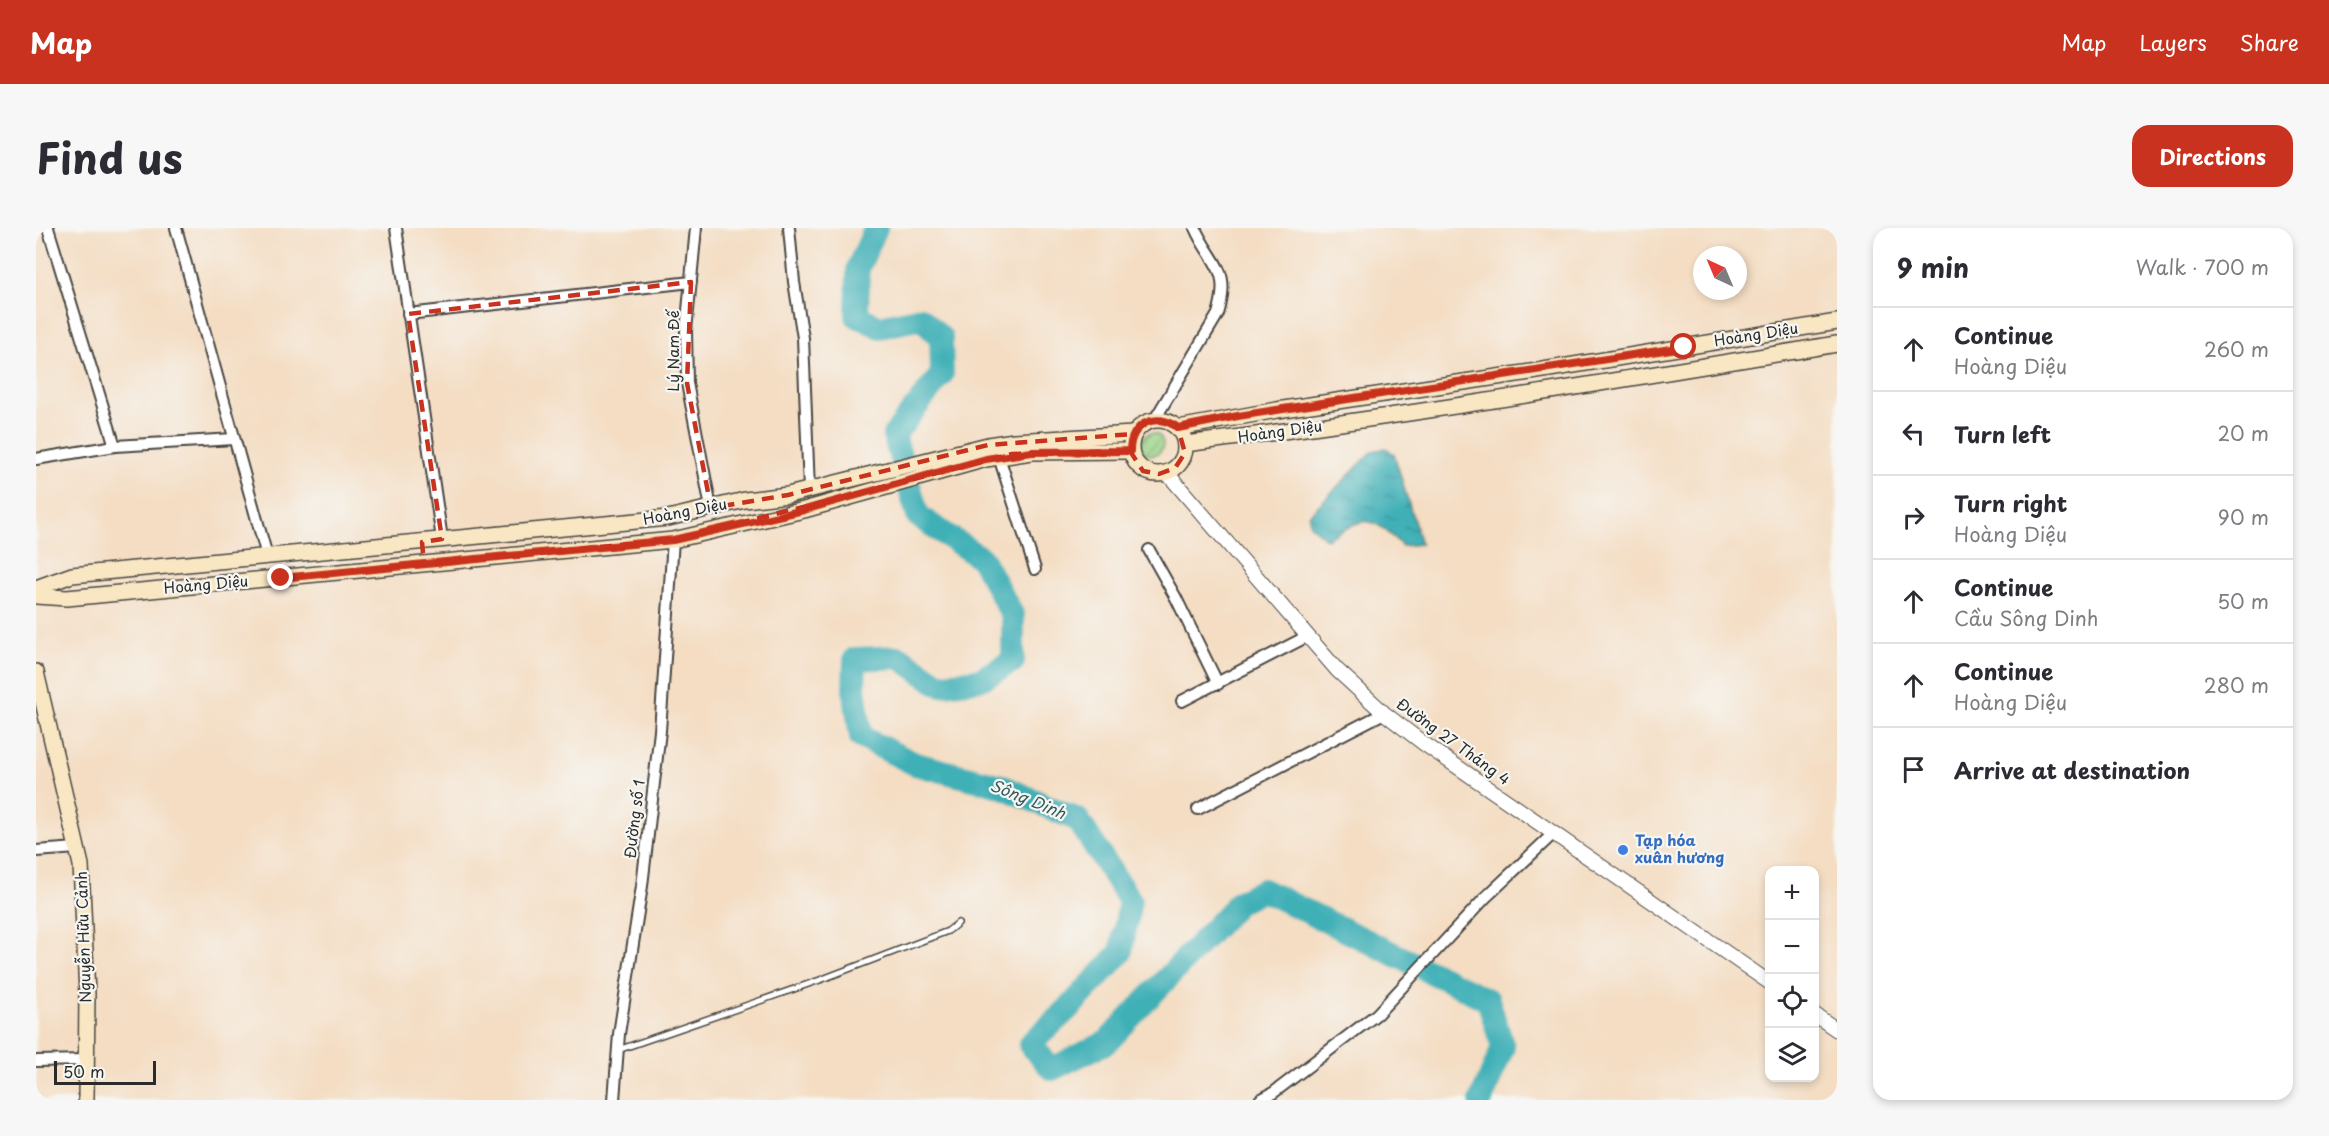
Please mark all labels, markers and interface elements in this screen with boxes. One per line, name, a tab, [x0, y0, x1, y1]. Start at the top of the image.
text: Map	[30, 21, 92, 64]
text: Map	[2062, 26, 2106, 58]
text: Layers	[2139, 26, 2207, 58]
text: Share	[2240, 26, 2299, 58]
text: Find us	[36, 125, 183, 188]
button: Directions	[2132, 125, 2293, 187]
north arrow	[1693, 246, 1747, 300]
text: 9 min	[1897, 248, 1969, 287]
text: Walk · 700 m	[2136, 252, 2269, 282]
street label: Lý Nam Đế	[661, 309, 684, 392]
street label: Hoàng Diệu	[1712, 316, 1799, 352]
text: Continue	[1954, 318, 2053, 351]
route start	[1670, 333, 1696, 359]
icon: ahead	[1897, 333, 1930, 366]
text: 260 m	[2204, 334, 2269, 364]
text: Hoàng Diệu	[1954, 351, 2067, 381]
street label: Hoàng Diệu	[1236, 413, 1323, 448]
icon: left	[1897, 417, 1930, 450]
text: Turn left	[1954, 417, 2051, 450]
text: 20 m	[2217, 418, 2269, 448]
text: Turn right	[1954, 486, 2067, 519]
street label: Hoàng Diệu	[641, 491, 728, 530]
icon: right	[1897, 501, 1930, 534]
text: 90 m	[2218, 502, 2269, 532]
text: Hoàng Diệu	[1954, 519, 2067, 549]
route end	[267, 564, 293, 590]
street label: Hoàng Diệu	[163, 568, 249, 599]
text: Continue	[1954, 570, 2053, 603]
icon: ahead	[1897, 585, 1930, 618]
text: 50 m	[2217, 586, 2269, 616]
text: Cầu Sông Dinh	[1954, 603, 2098, 633]
text: Continue	[1954, 654, 2053, 687]
icon: ahead	[1897, 669, 1930, 702]
text: 280 m	[2204, 670, 2269, 700]
text: Hoàng Diệu	[1954, 687, 2067, 717]
street label: Đường 27 Tháng 4	[1392, 692, 1516, 790]
icon: arrive	[1897, 753, 1930, 786]
text: Arrive at destination	[1954, 753, 2190, 786]
water label: Sông Dinh	[987, 772, 1070, 824]
street label: Đường số 1	[617, 778, 650, 860]
place label: Tạp hóa xuân hương	[1635, 828, 1724, 868]
marker: Tạp hóa xuân hương	[1616, 843, 1630, 857]
map controls	[1765, 866, 1819, 1082]
button: +	[1765, 866, 1819, 920]
street label: Nguyễn Hữu Cảnh	[69, 871, 96, 1003]
button: −	[1765, 920, 1819, 974]
button: locate	[1765, 974, 1819, 1028]
button: layers	[1765, 1028, 1819, 1082]
scale bar	[54, 1058, 156, 1086]
text: 50 m	[63, 1059, 104, 1083]

